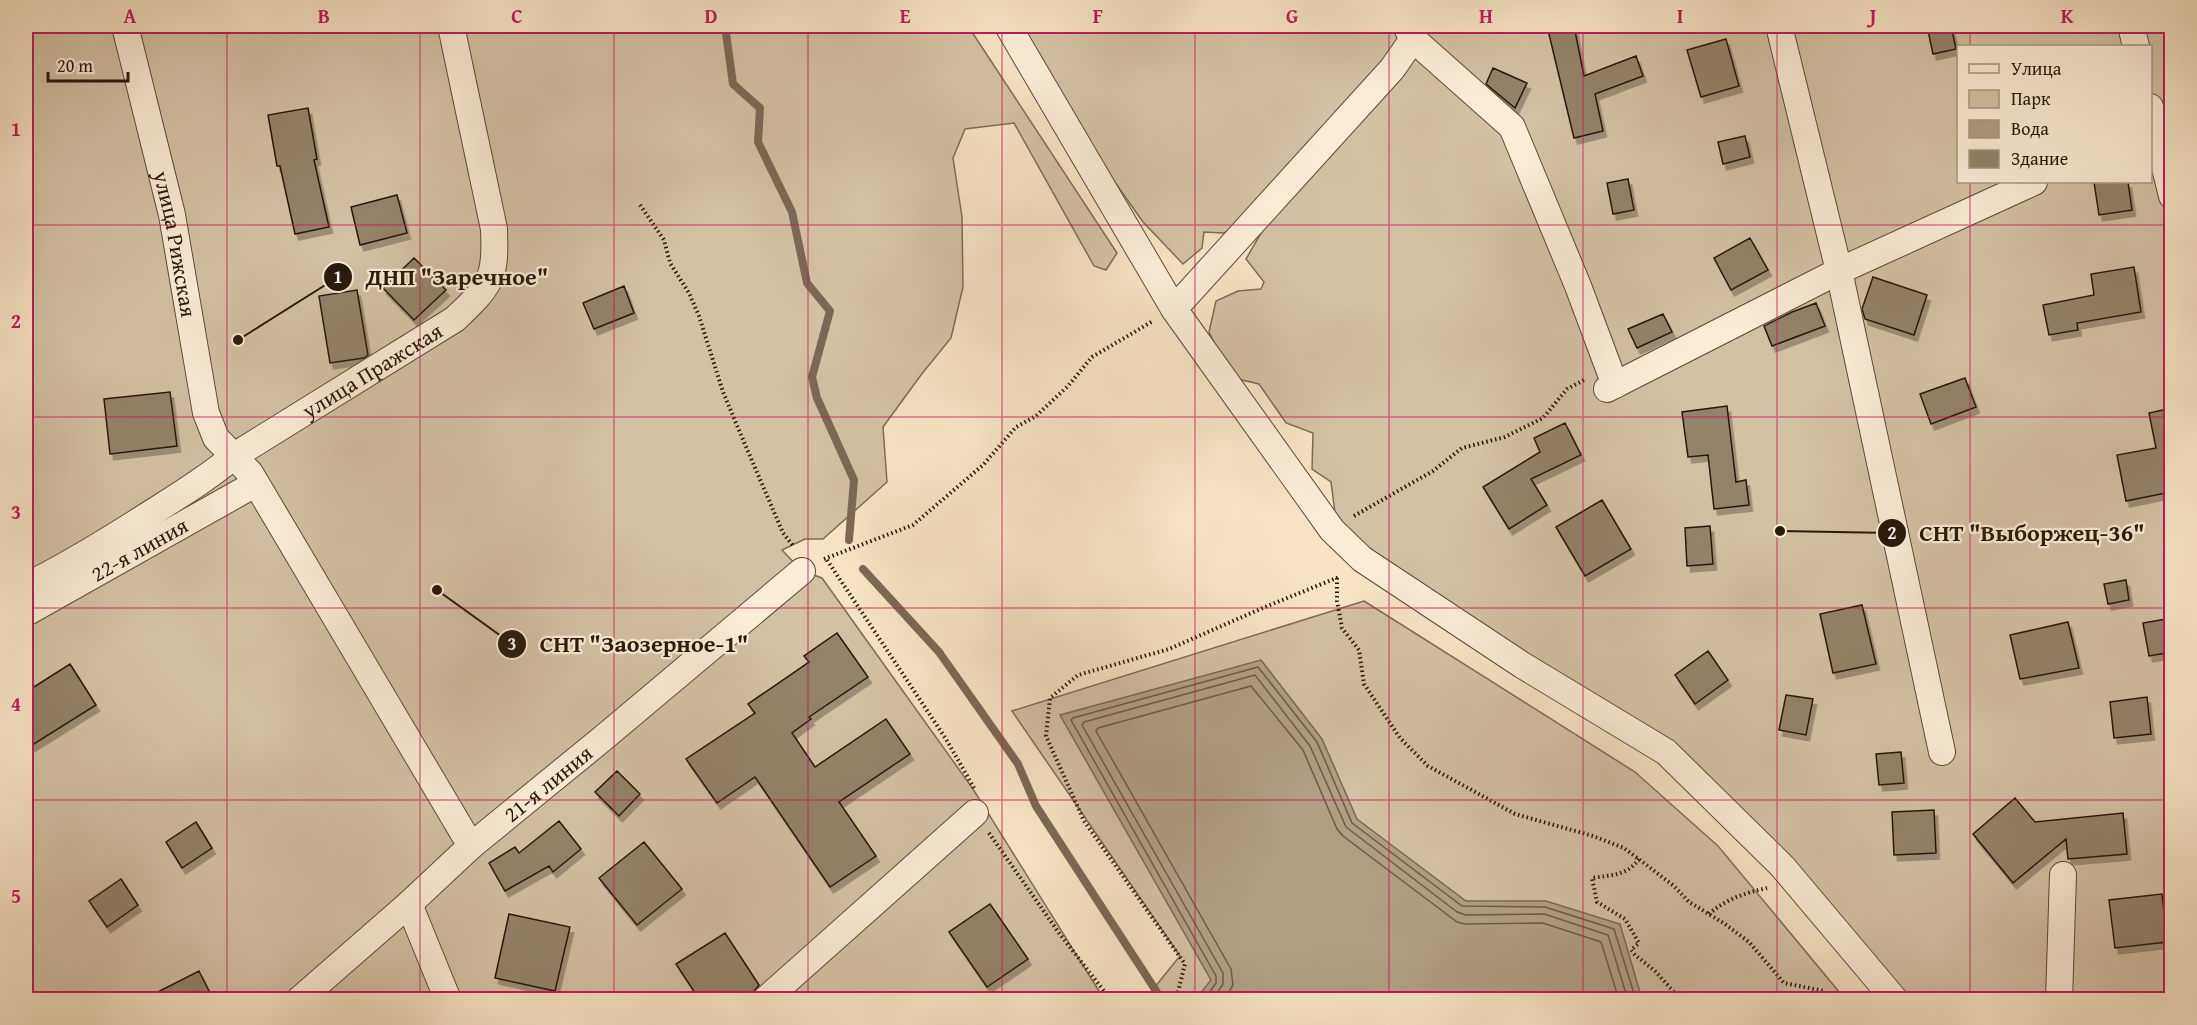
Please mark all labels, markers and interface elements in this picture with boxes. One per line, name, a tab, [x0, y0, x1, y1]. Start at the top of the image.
text: A	[124, 1, 137, 30]
text: B	[318, 1, 330, 30]
text: C	[511, 1, 523, 30]
text: D	[704, 1, 718, 30]
text: E	[900, 1, 911, 30]
text: F	[1093, 1, 1103, 30]
text: G	[1286, 1, 1298, 30]
text: H	[1479, 1, 1493, 30]
text: I	[1677, 1, 1683, 30]
text: J	[1867, 1, 1877, 30]
text: K	[2061, 1, 2074, 30]
scale bar	[48, 45, 128, 83]
legend	[1957, 45, 2152, 183]
text: 20 m	[57, 52, 93, 79]
text: Улица	[2011, 55, 2062, 82]
text: Парк	[2011, 85, 2051, 112]
text: 1	[11, 114, 21, 143]
text: Вода	[2011, 115, 2049, 142]
text: Здание	[2011, 145, 2068, 172]
street label: улица Рижская	[145, 167, 205, 320]
callout: ДНП "Заречное"	[323, 256, 560, 298]
text: ДНП "Заречное"	[365, 259, 548, 294]
text: 1	[333, 263, 343, 290]
text: 2	[11, 306, 21, 335]
street label: улица Пражская	[295, 315, 448, 427]
text: 3	[11, 497, 21, 526]
street label: 22-я линия	[85, 509, 194, 589]
callout: СНТ "Выборжец-36"	[1877, 512, 2157, 554]
text: СНТ "Выборжец-36"	[1919, 515, 2145, 550]
text: 2	[1887, 519, 1897, 546]
callout: СНТ "Заозерное-1"	[497, 623, 760, 665]
text: СНТ "Заозерное-1"	[540, 626, 748, 661]
text: 3	[507, 630, 517, 657]
text: 4	[11, 689, 21, 718]
street label: 21-я линия	[496, 737, 599, 830]
text: 5	[11, 881, 21, 910]

